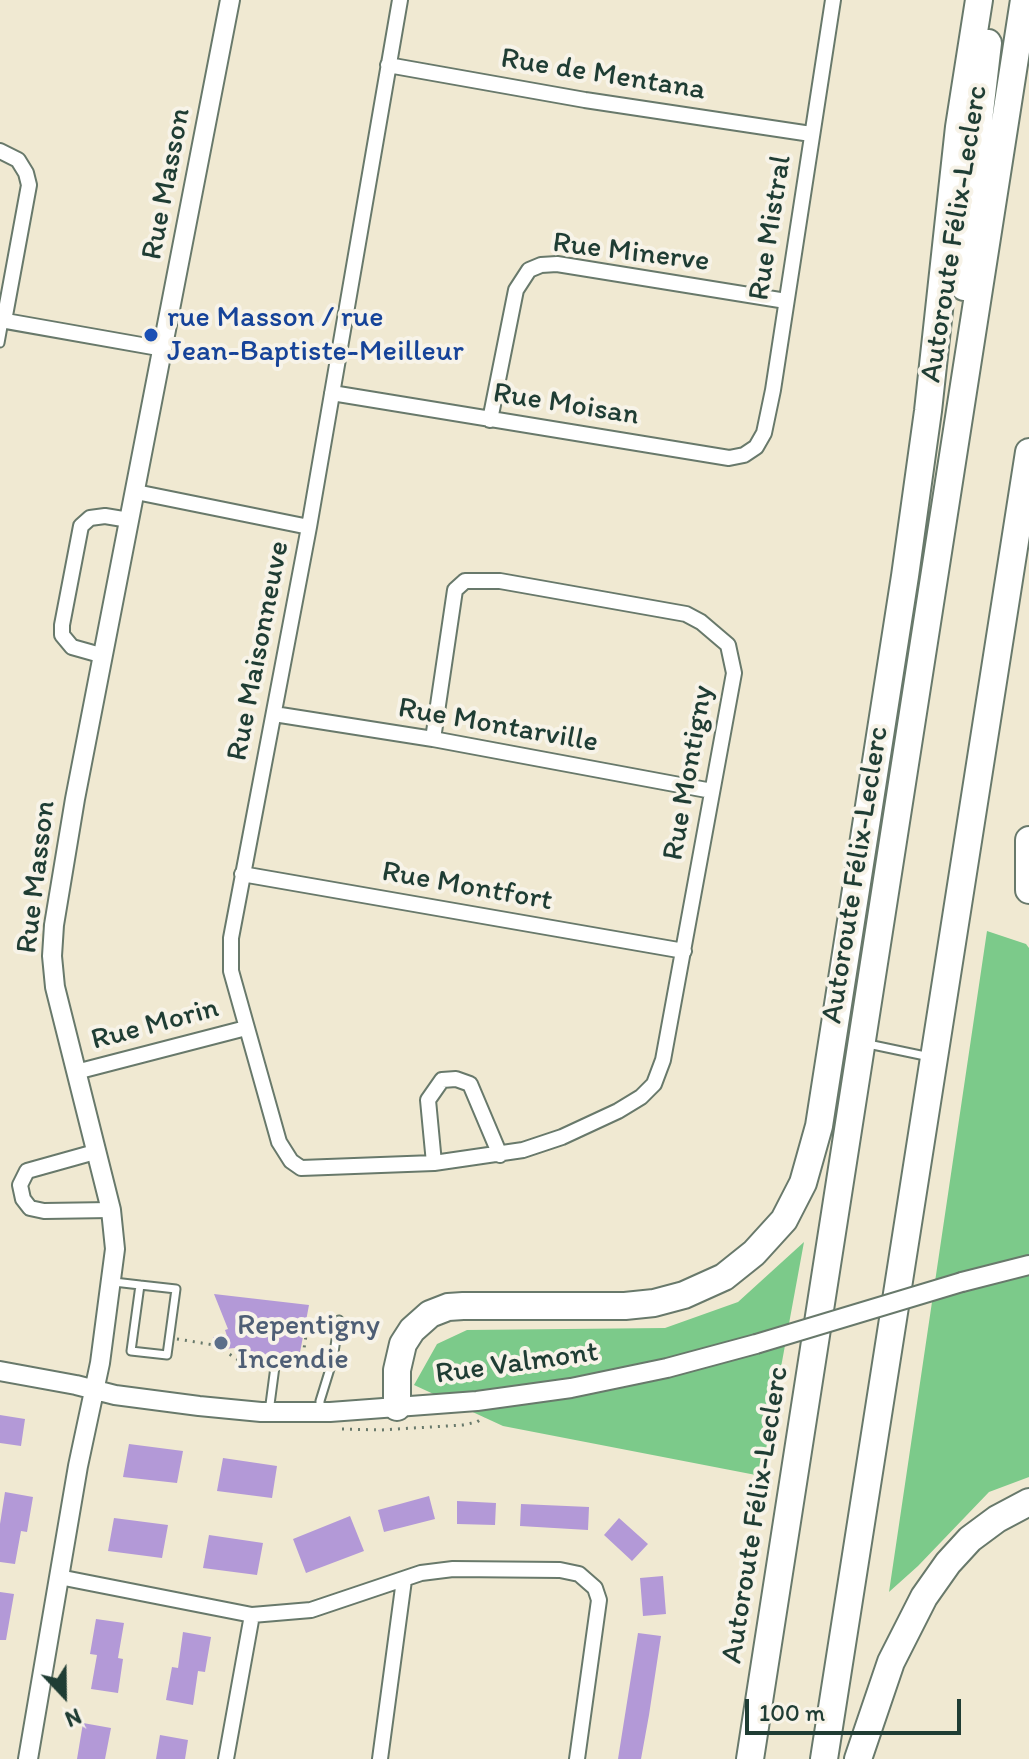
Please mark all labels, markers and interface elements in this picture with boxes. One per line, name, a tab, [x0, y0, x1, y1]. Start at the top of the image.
street label: Rue de Mentana	[498, 41, 708, 109]
street label: Autoroute Félix-Leclerc	[914, 83, 996, 385]
street label: Rue Masson	[135, 105, 199, 263]
street label: Rue Mistral	[742, 153, 800, 303]
street label: Rue Minerve	[550, 226, 712, 280]
place label: rue Masson / rue Jean-Baptiste-Meilleur	[167, 300, 464, 370]
marker: rue Masson / rue Jean-Baptiste-Meilleur	[142, 326, 160, 344]
street label: Rue Moisan	[490, 376, 642, 434]
street label: Rue Maisonneuve	[220, 538, 298, 764]
street label: Rue Montigny	[656, 683, 722, 863]
street label: Rue Montarville	[395, 691, 601, 761]
street label: Autoroute Félix-Leclerc	[815, 724, 897, 1026]
street label: Rue Masson	[10, 798, 64, 956]
street label: Rue Montfort	[379, 854, 555, 920]
street label: Rue Morin	[87, 991, 223, 1059]
place label: Repentigny Incendie	[237, 1308, 380, 1378]
marker: Repentigny Incendie	[212, 1334, 230, 1352]
street label: Rue Valmont	[433, 1335, 601, 1393]
street label: Autoroute Félix-Leclerc	[715, 1364, 797, 1666]
north arrow	[24, 1655, 104, 1735]
scale bar	[749, 1683, 965, 1733]
text: 100 m	[759, 1698, 825, 1727]
text: N	[61, 1702, 85, 1733]

